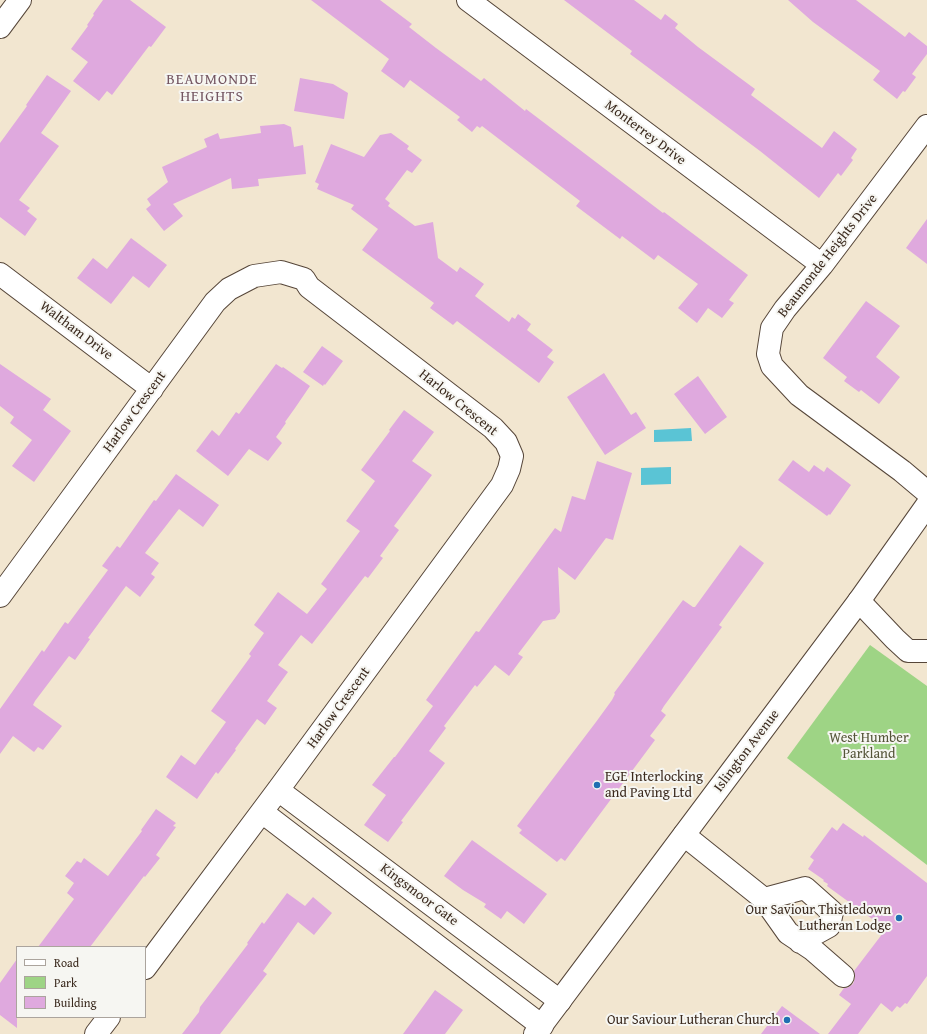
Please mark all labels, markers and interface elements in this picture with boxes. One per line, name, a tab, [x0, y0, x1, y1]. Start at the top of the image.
district label: BEAUMONDE HEIGHTS	[166, 71, 258, 106]
street label: Monterrey Drive	[601, 97, 689, 169]
street label: Beaumonde Heights Drive	[775, 191, 881, 321]
street label: Waltham Drive	[36, 298, 116, 364]
street label: Harlow Crescent	[415, 366, 501, 440]
street label: Harlow Crescent	[100, 368, 170, 456]
street label: Harlow Crescent	[304, 664, 374, 752]
street label: Islington Avenue	[711, 707, 783, 795]
park label: West Humber Parkland	[829, 730, 909, 762]
place label: EGE Interlocking and Paving Ltd	[605, 769, 703, 802]
marker: EGE Interlocking and Paving Ltd	[592, 780, 602, 790]
street label: Kingsmoor Gate	[377, 860, 461, 930]
place label: Our Saviour Thistledown Lutheran Lodge	[746, 902, 891, 934]
marker: Our Saviour Thistledown Lutheran Lodge	[894, 913, 904, 923]
legend	[16, 946, 146, 1018]
text: Road	[54, 954, 79, 971]
text: Park	[54, 974, 77, 991]
text: Building	[54, 994, 97, 1011]
place label: Our Saviour Lutheran Church	[607, 1012, 779, 1028]
marker: Our Saviour Lutheran Church	[782, 1015, 792, 1025]

